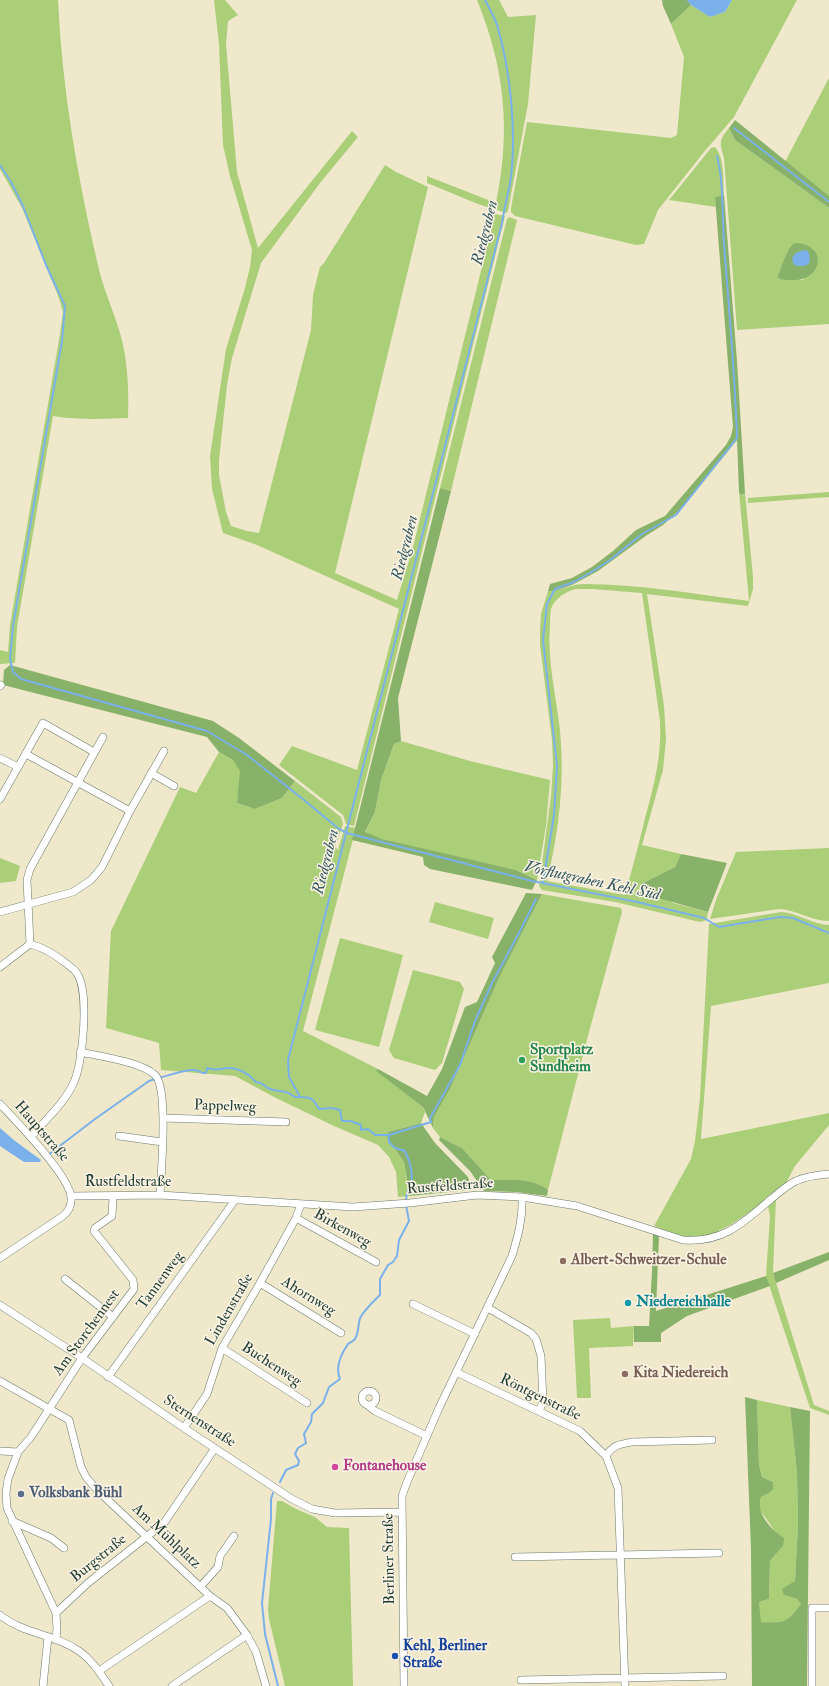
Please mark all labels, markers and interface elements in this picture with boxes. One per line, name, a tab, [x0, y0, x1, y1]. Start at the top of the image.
water label: Riedgraben	[469, 199, 503, 267]
water label: Riedgraben	[389, 514, 423, 582]
water label: Riedgraben	[310, 828, 344, 896]
water label: Vorflutgraben Kehl Süd	[523, 858, 661, 906]
place label: Sportplatz Sundheim	[530, 1042, 593, 1077]
marker: Sportplatz Sundheim	[517, 1055, 527, 1065]
street label: Pappelweg	[193, 1097, 257, 1117]
street label: Hauptstraße	[10, 1098, 72, 1166]
street label: Rustfeldstraße	[85, 1174, 171, 1192]
street label: Rustfeldstraße	[406, 1175, 494, 1199]
street label: Birkenweg	[310, 1206, 374, 1252]
street label: Tannenweg	[134, 1248, 188, 1314]
place label: Albert-Schweitzer-Schule	[571, 1252, 726, 1270]
marker: Albert-Schweitzer-Schule	[558, 1256, 568, 1266]
street label: Lindenstraße	[202, 1271, 258, 1349]
street label: Ahornweg	[278, 1273, 338, 1321]
street label: Am Storchennest	[50, 1286, 124, 1380]
place label: Niedereichhalle	[636, 1294, 731, 1312]
marker: Niedereichhalle	[623, 1298, 633, 1308]
street label: Buchenweg	[238, 1339, 304, 1391]
place label: Kita Niedereich	[633, 1365, 728, 1383]
marker: Kita Niedereich	[620, 1369, 630, 1379]
street label: Röntgenstraße	[497, 1371, 583, 1425]
street label: Sternenstraße	[159, 1392, 239, 1452]
place label: Fontanehouse	[343, 1458, 426, 1476]
marker: Fontanehouse	[330, 1462, 340, 1472]
place label: Volksbank Bühl	[29, 1485, 122, 1503]
marker: Volksbank Bühl	[16, 1489, 26, 1499]
street label: Am Mühlplatz	[128, 1501, 204, 1573]
street label: Berliner Straße	[380, 1513, 400, 1605]
street label: Burgstraße	[67, 1531, 131, 1587]
place label: Kehl, Berliner Straße	[403, 1638, 487, 1673]
marker: Kehl, Berliner Straße	[390, 1651, 400, 1661]

